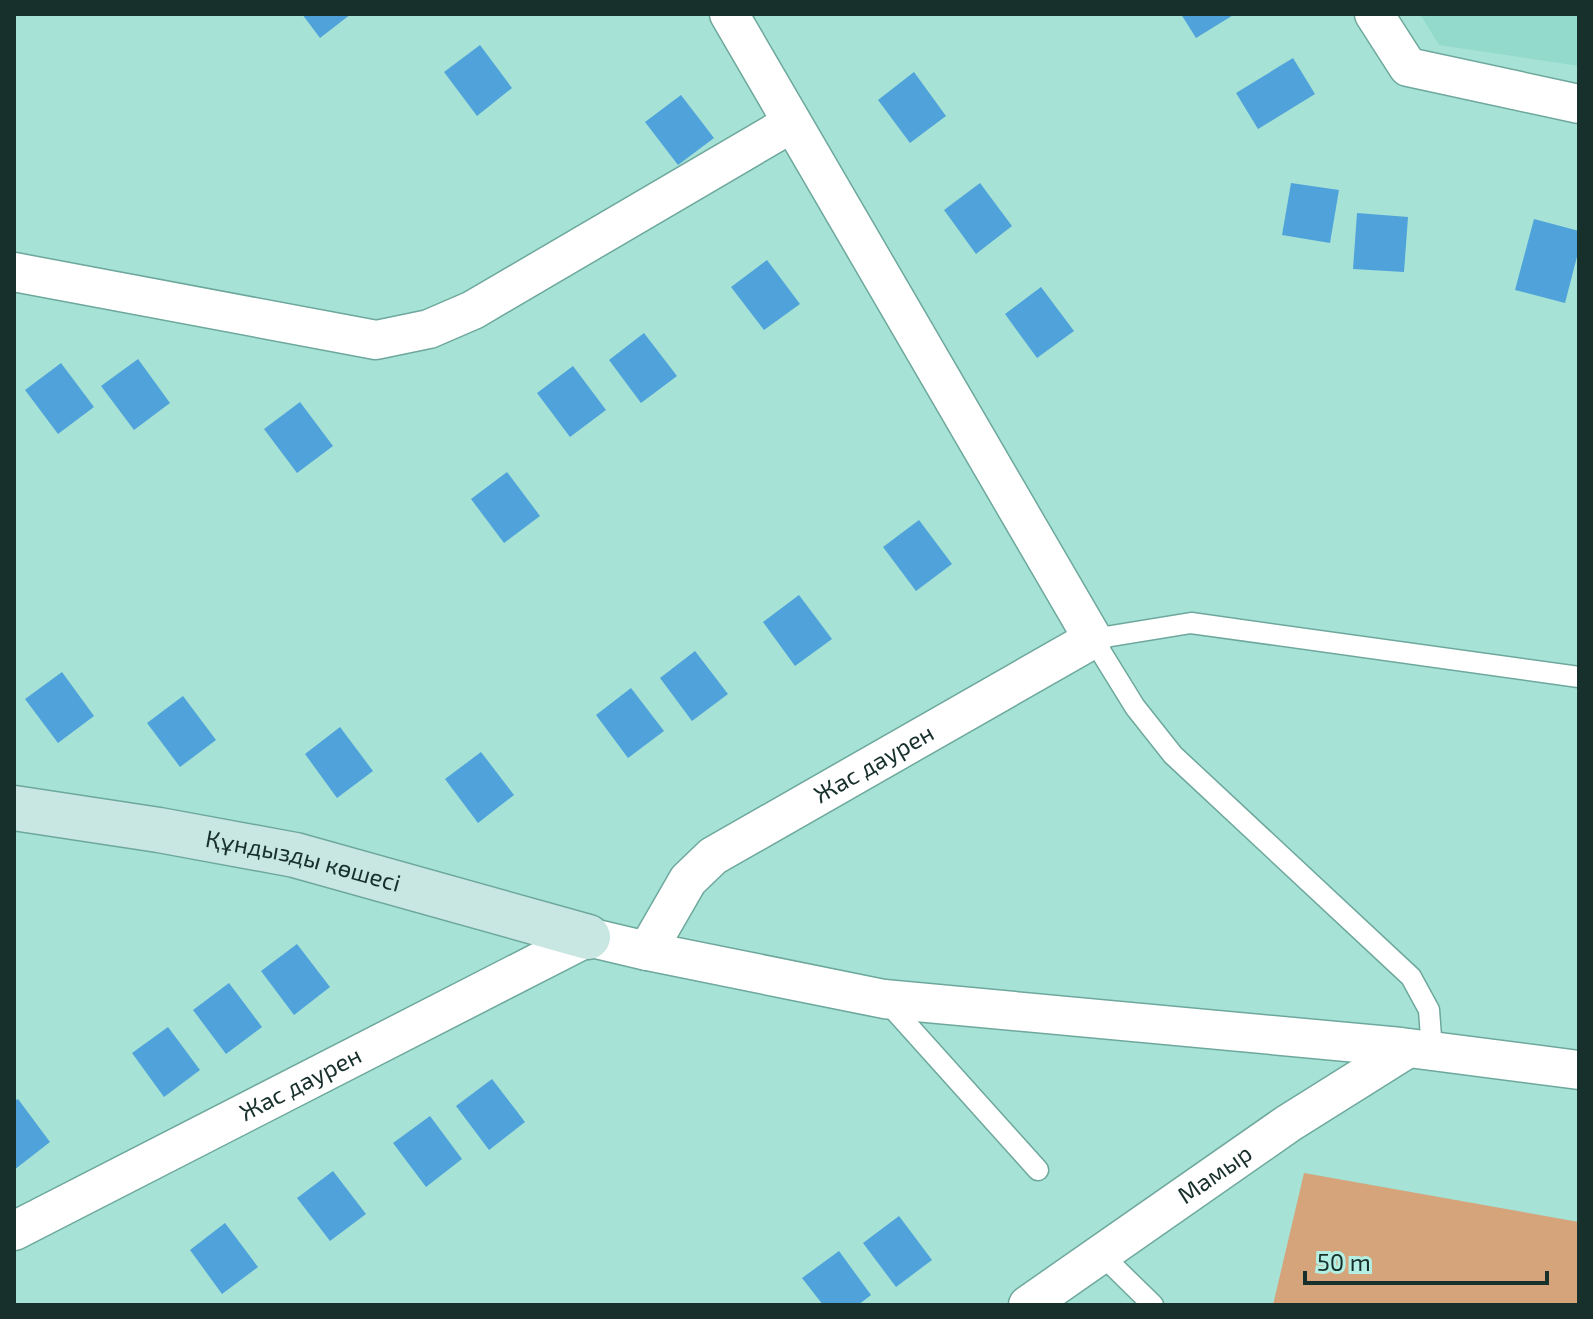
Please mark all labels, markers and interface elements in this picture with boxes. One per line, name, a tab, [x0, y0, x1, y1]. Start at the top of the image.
street label: Жас даурен	[808, 717, 938, 808]
street label: Құндызды көшесі	[203, 823, 404, 897]
street label: Жас даурен	[234, 1040, 366, 1126]
street label: Мамыр	[1172, 1138, 1257, 1209]
scale bar	[1305, 1235, 1547, 1285]
text: 50 m	[1317, 1247, 1371, 1276]

